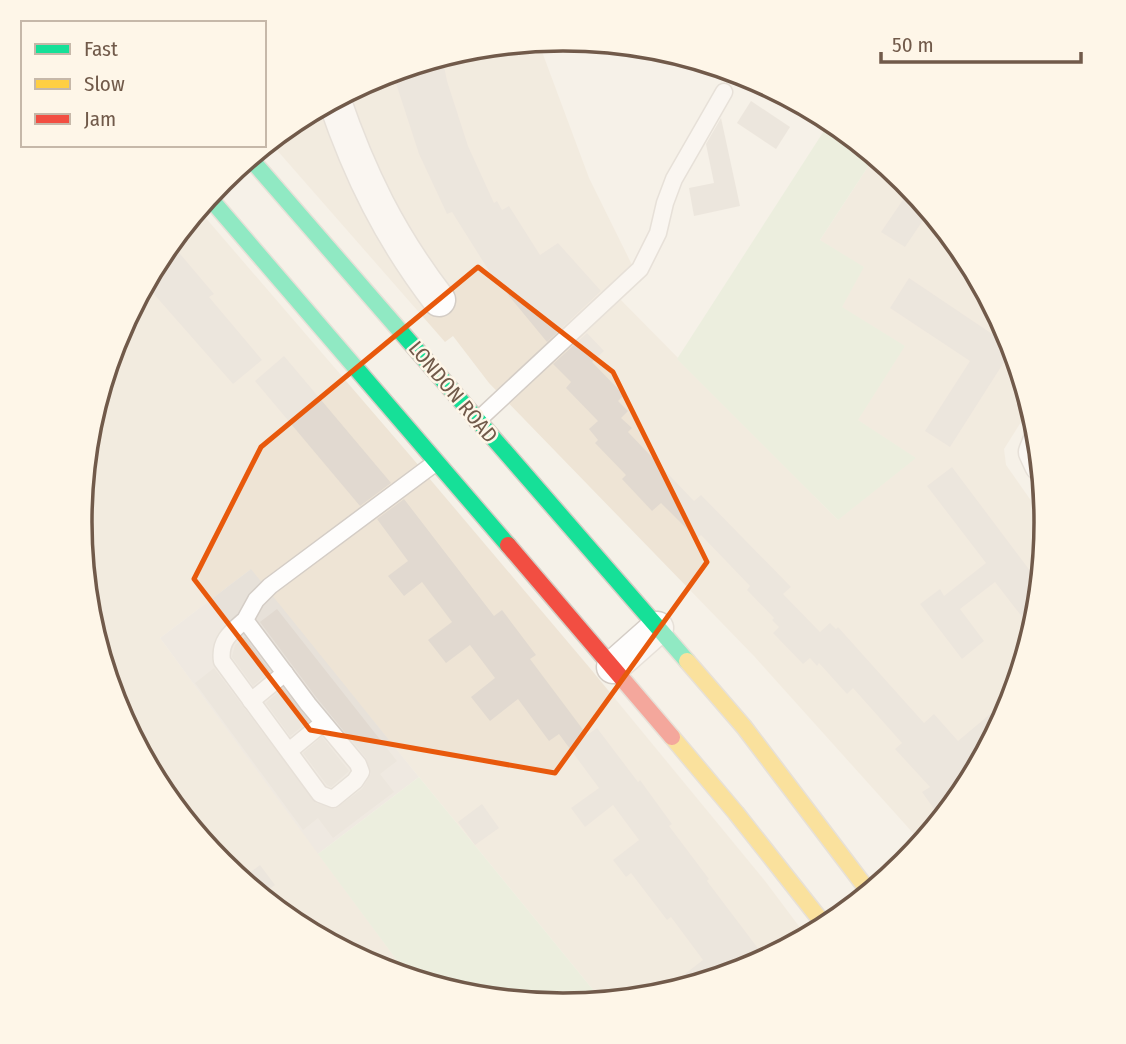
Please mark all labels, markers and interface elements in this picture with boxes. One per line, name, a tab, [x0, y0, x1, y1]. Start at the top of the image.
legend	[21, 21, 266, 147]
scale bar	[881, 21, 1080, 65]
text: 50 m	[892, 32, 934, 58]
text: Fast	[84, 36, 118, 62]
text: Slow	[84, 71, 125, 97]
text: Jam	[84, 106, 116, 132]
street label: LONDON ROAD	[403, 336, 503, 448]

